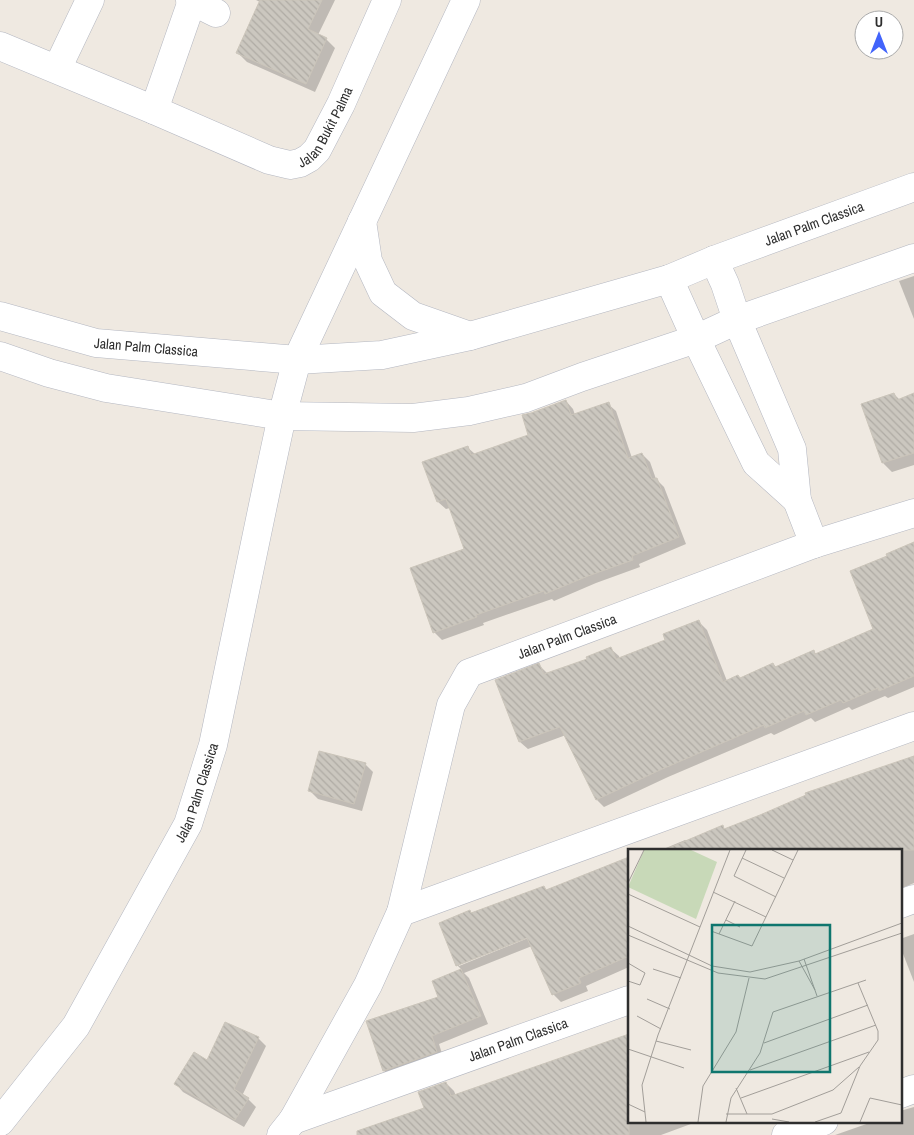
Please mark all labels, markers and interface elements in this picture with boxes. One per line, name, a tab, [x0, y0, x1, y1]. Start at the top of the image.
north arrow	[854, 10, 904, 60]
text: U	[875, 13, 883, 31]
street label: Jalan Bukit Palma	[294, 83, 357, 171]
street label: Jalan Palm Classica	[762, 197, 867, 250]
street label: Jalan Palm Classica	[93, 334, 199, 361]
street label: Jalan Palm Classica	[515, 609, 619, 663]
street label: Jalan Palm Classica	[171, 740, 222, 845]
inset map	[628, 849, 902, 1122]
street label: Jalan Palm Classica	[466, 1013, 571, 1066]

